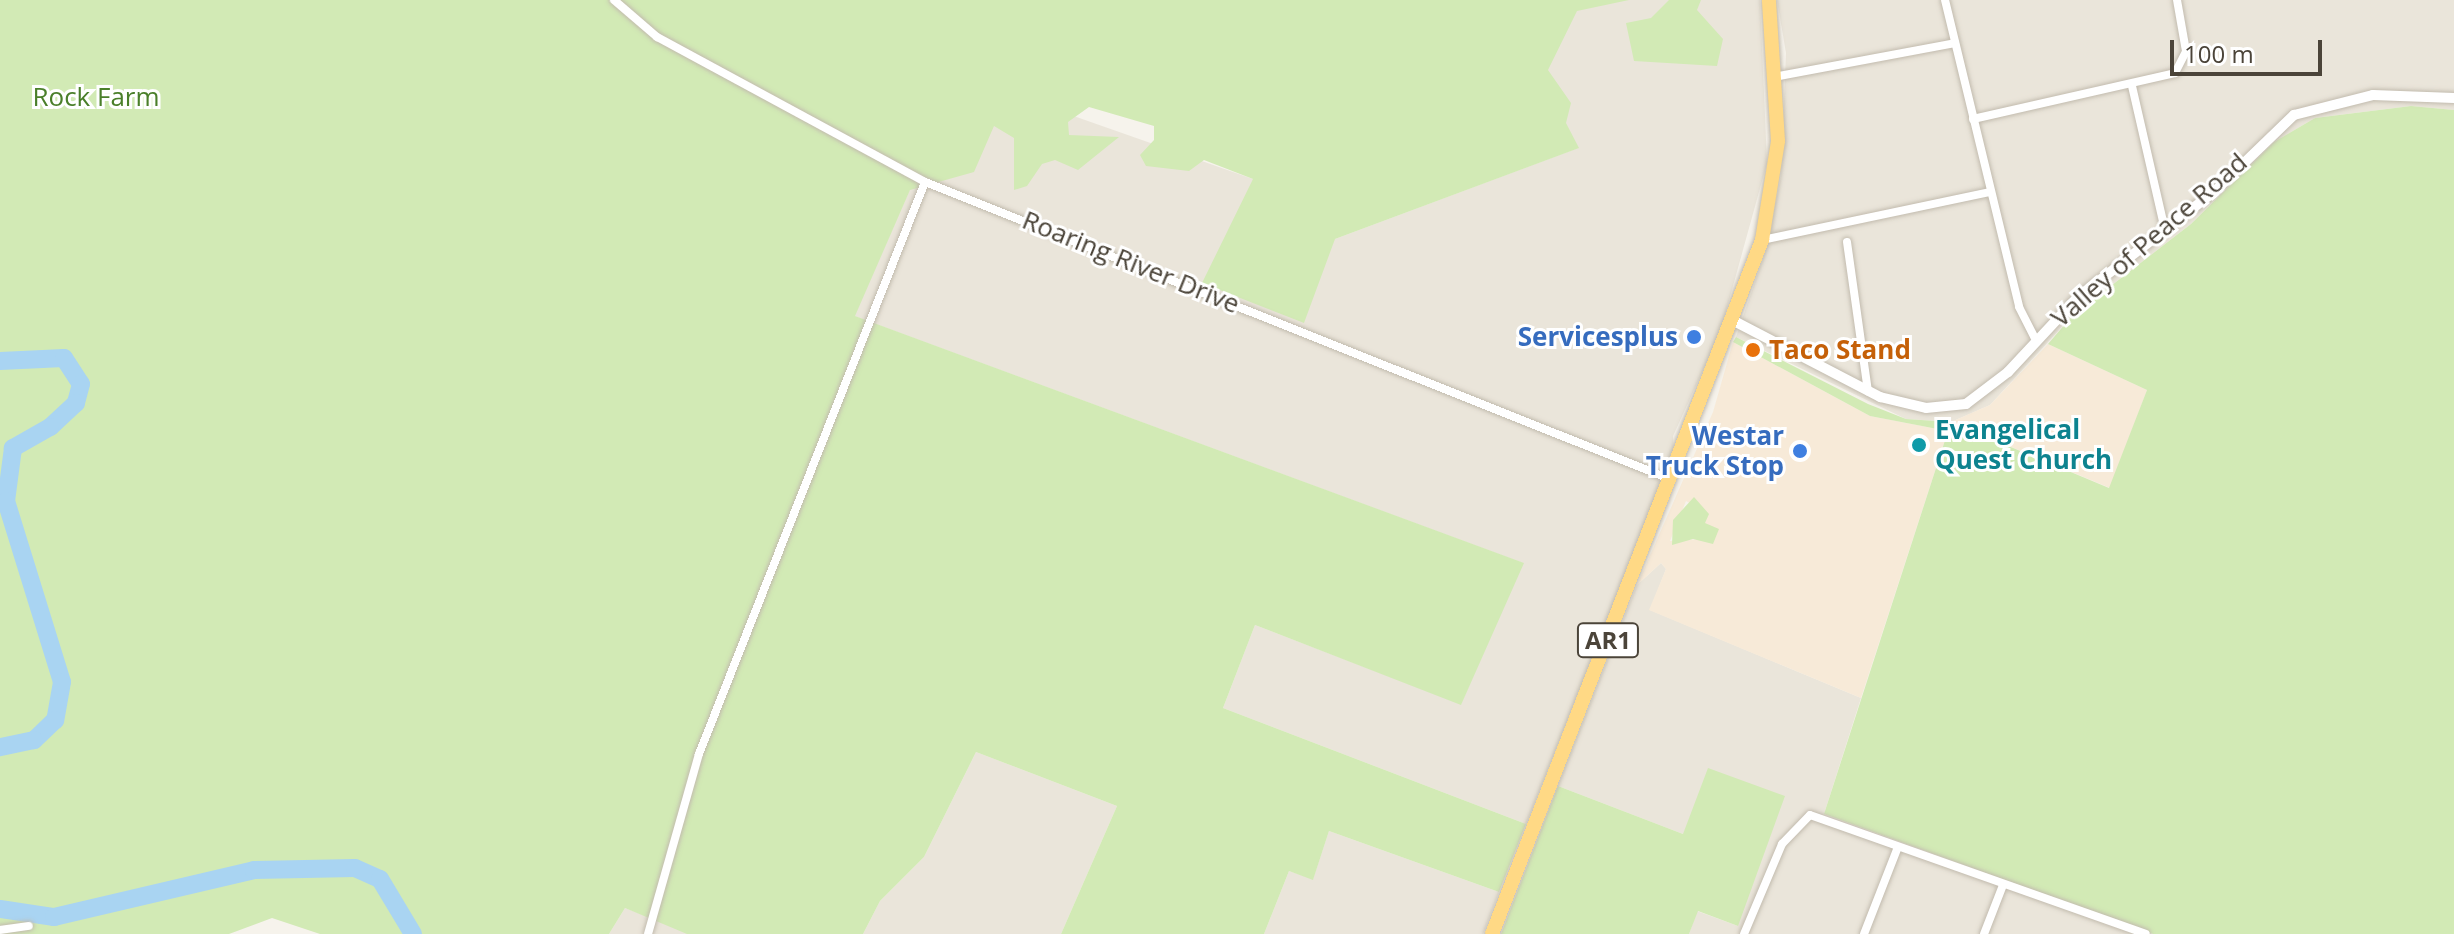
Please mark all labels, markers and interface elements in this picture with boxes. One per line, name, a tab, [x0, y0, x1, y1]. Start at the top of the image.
scale bar	[2174, 24, 2326, 74]
text: 100 m	[2184, 37, 2254, 70]
park label: Rock Farm	[32, 81, 160, 113]
street label: Valley of Peace Road	[2045, 147, 2253, 333]
street label: Roaring River Drive	[1018, 204, 1244, 320]
place label: Servicesplus	[1518, 321, 1678, 353]
marker: Servicesplus	[1685, 328, 1703, 346]
place label: Taco Stand	[1769, 334, 1911, 366]
marker: Taco Stand	[1744, 341, 1762, 359]
place label: Evangelical Quest Church	[1935, 414, 2112, 476]
place label: Westar Truck Stop	[1646, 420, 1784, 482]
marker: Evangelical Quest Church	[1910, 436, 1928, 454]
marker: Westar Truck Stop	[1791, 442, 1809, 460]
road number: AR1	[1576, 620, 1640, 660]

